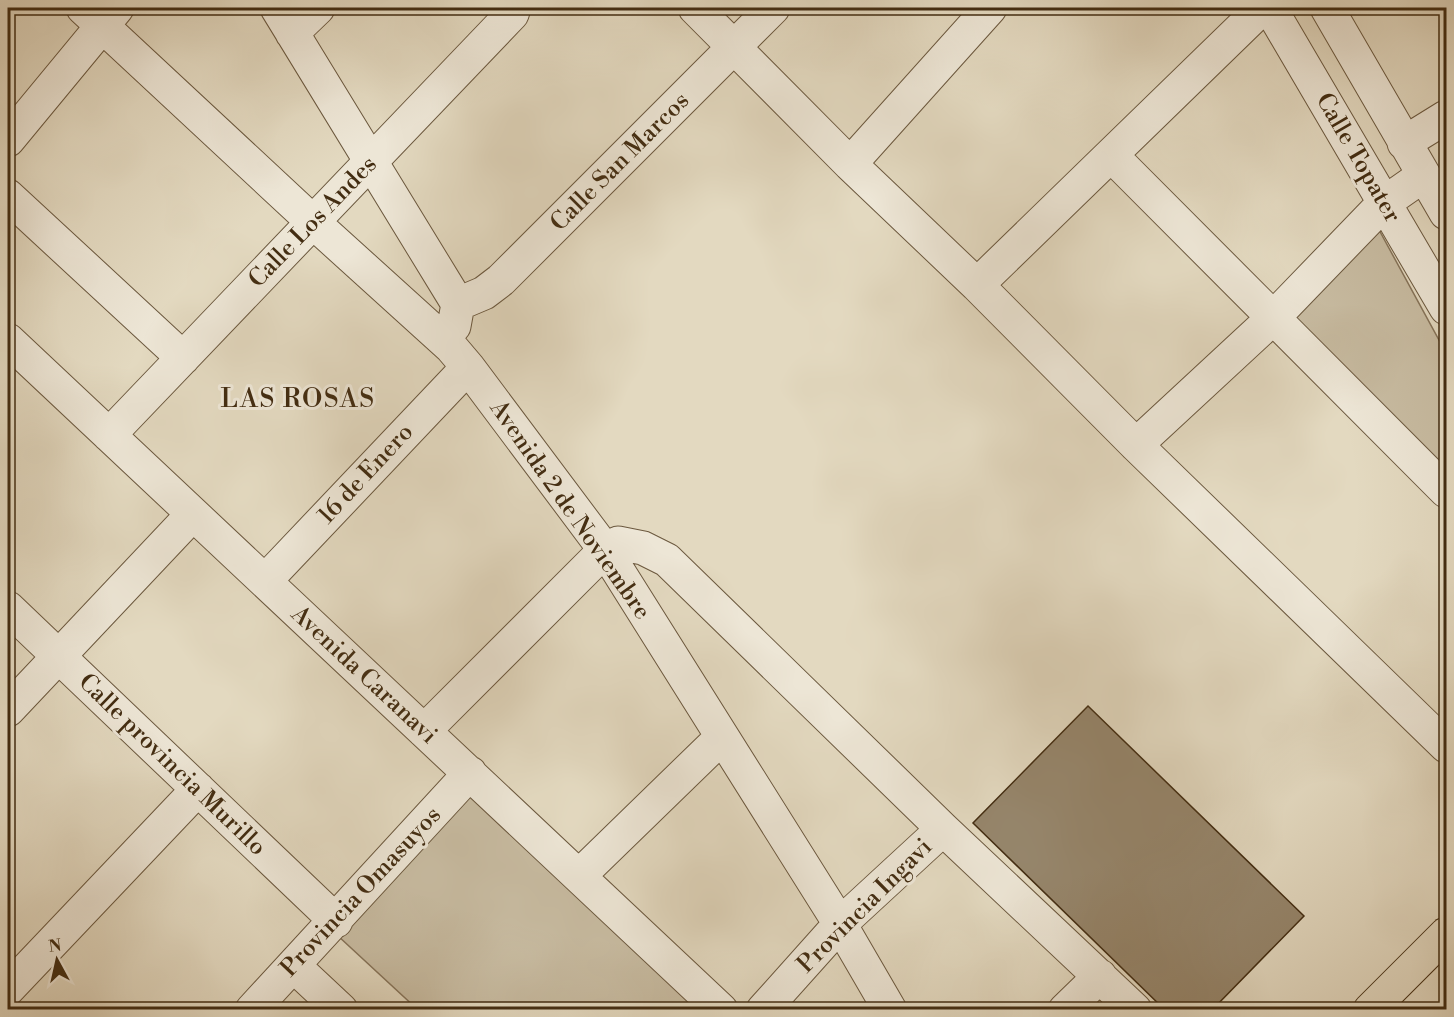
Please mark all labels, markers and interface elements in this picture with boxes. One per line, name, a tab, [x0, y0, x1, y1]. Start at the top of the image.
street label: Calle San Marcos	[544, 86, 696, 238]
street label: Calle Topater	[1309, 88, 1407, 228]
street label: Calle Los Andes	[243, 150, 383, 294]
district label: LAS ROSAS	[220, 383, 376, 415]
street label: Avenida 2 de Noviembre	[482, 394, 657, 625]
street label: 16 de Enero	[312, 418, 420, 530]
street label: Avenida Caranavi	[284, 599, 443, 751]
street label: Calle provincia Murillo	[72, 668, 272, 862]
street label: Provincia Omasuyos	[274, 801, 448, 983]
street label: Provincia Ingavi	[791, 832, 939, 980]
north arrow	[27, 930, 87, 990]
text: N	[47, 935, 63, 957]

